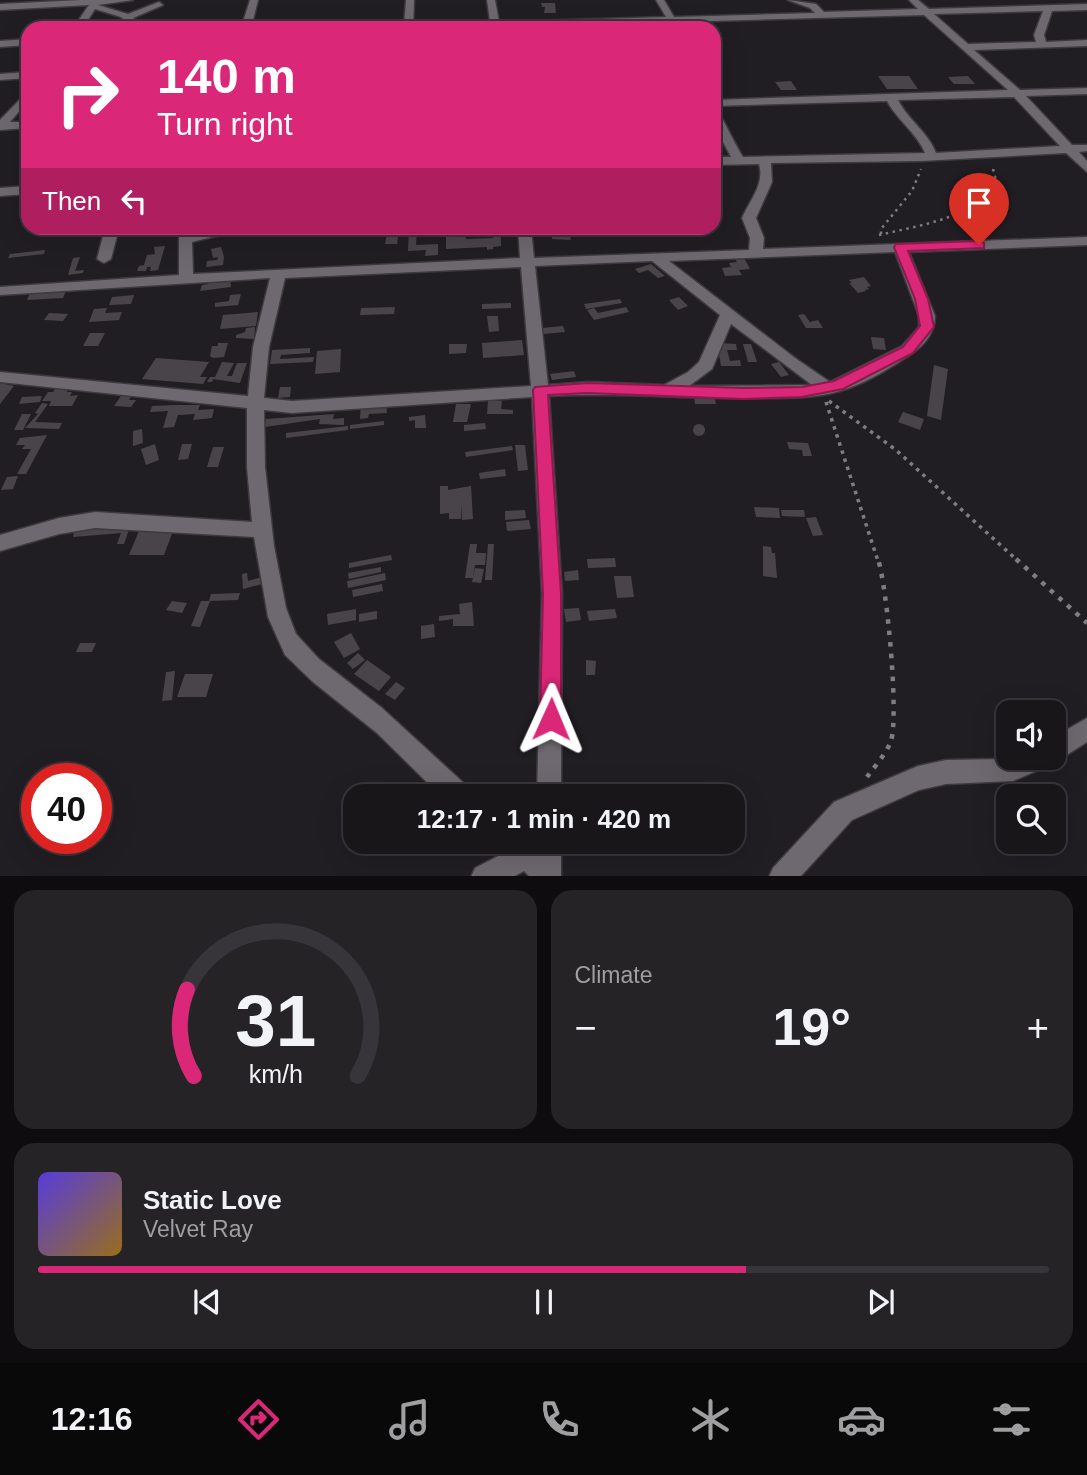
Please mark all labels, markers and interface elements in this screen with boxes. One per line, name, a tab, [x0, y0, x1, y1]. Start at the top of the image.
icon: right	[42, 49, 133, 140]
text: 140 m	[157, 49, 296, 103]
text: Turn right	[157, 106, 293, 142]
pin	[949, 173, 1009, 245]
icon: left	[115, 182, 153, 220]
icon: arrive	[960, 184, 998, 222]
text: Then	[42, 186, 101, 216]
position arrow	[514, 682, 588, 756]
map controls	[996, 700, 1066, 854]
button: sound	[996, 700, 1066, 770]
speed limit sign: 40	[21, 763, 112, 854]
button: search	[996, 784, 1066, 854]
text: 12:17 · 1 min · 420 m	[417, 804, 671, 834]
text: Climate	[575, 962, 652, 988]
text: 31	[235, 980, 316, 1061]
text: 19°	[772, 998, 851, 1056]
text: −	[575, 1007, 597, 1049]
text: +	[1027, 1007, 1049, 1049]
text: km/h	[248, 1059, 302, 1087]
text: Static Love	[143, 1185, 282, 1215]
text: Velvet Ray	[143, 1216, 253, 1242]
icon: previous	[188, 1283, 226, 1321]
icon: pause	[525, 1283, 563, 1321]
icon: next	[862, 1283, 900, 1321]
icon: directions	[234, 1395, 283, 1444]
icon: music	[385, 1395, 434, 1444]
icon: phone	[535, 1395, 584, 1444]
icon: climate	[686, 1395, 735, 1444]
icon: car	[837, 1395, 886, 1444]
icon: filters	[987, 1395, 1036, 1444]
text: 12:16	[51, 1401, 133, 1437]

